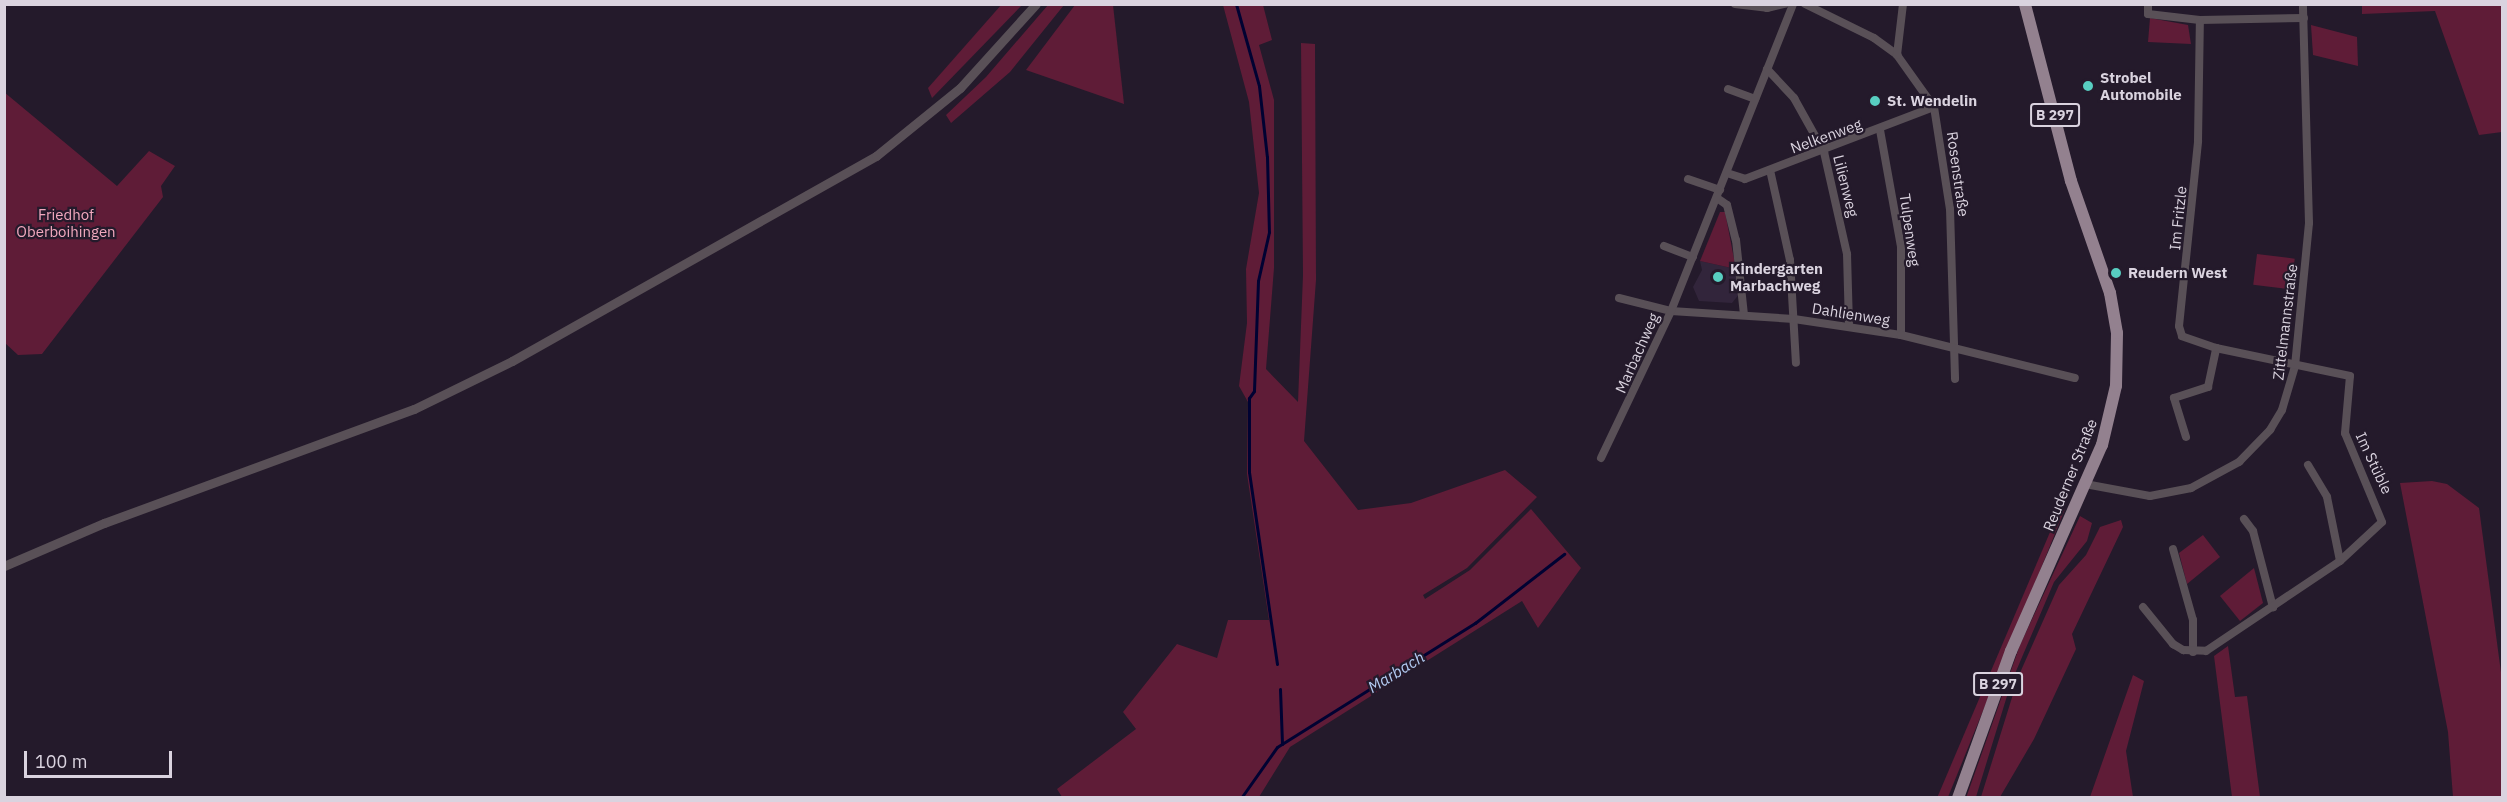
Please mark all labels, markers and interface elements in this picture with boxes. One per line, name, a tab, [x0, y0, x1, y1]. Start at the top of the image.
place label: Strobel Automobile	[2100, 68, 2182, 103]
marker: Strobel Automobile	[2081, 79, 2095, 93]
place label: St. Wendelin	[1887, 92, 1977, 110]
marker: St. Wendelin	[1868, 94, 1882, 108]
road number: B 297	[2030, 104, 2080, 126]
street label: Nelkenweg	[1788, 115, 1864, 157]
street label: Rosenstraße	[1943, 130, 1973, 218]
street label: Lilienweg	[1830, 153, 1862, 219]
street label: Im Fritzle	[2166, 185, 2190, 251]
street label: Tulpenweg	[1896, 192, 1924, 268]
park label: Friedhof Oberboihingen	[16, 205, 116, 240]
place label: Kindergarten Marbachweg	[1730, 259, 1823, 294]
street label: Zittelmannstraße	[2269, 263, 2301, 381]
place label: Reudern West	[2128, 264, 2227, 282]
marker: Reudern West	[2109, 266, 2123, 280]
marker: Kindergarten Marbachweg	[1711, 270, 1725, 284]
street label: Dahlienweg	[1811, 299, 1891, 329]
street label: Marbachweg	[1611, 310, 1663, 396]
street label: Reuderner Straße	[2039, 416, 2101, 534]
street label: Im Stüble	[2352, 429, 2396, 497]
water label: Marbach	[1364, 647, 1428, 697]
road number: B 297	[1972, 673, 2024, 695]
scale bar	[27, 739, 176, 777]
text: 100 m	[35, 750, 87, 773]

